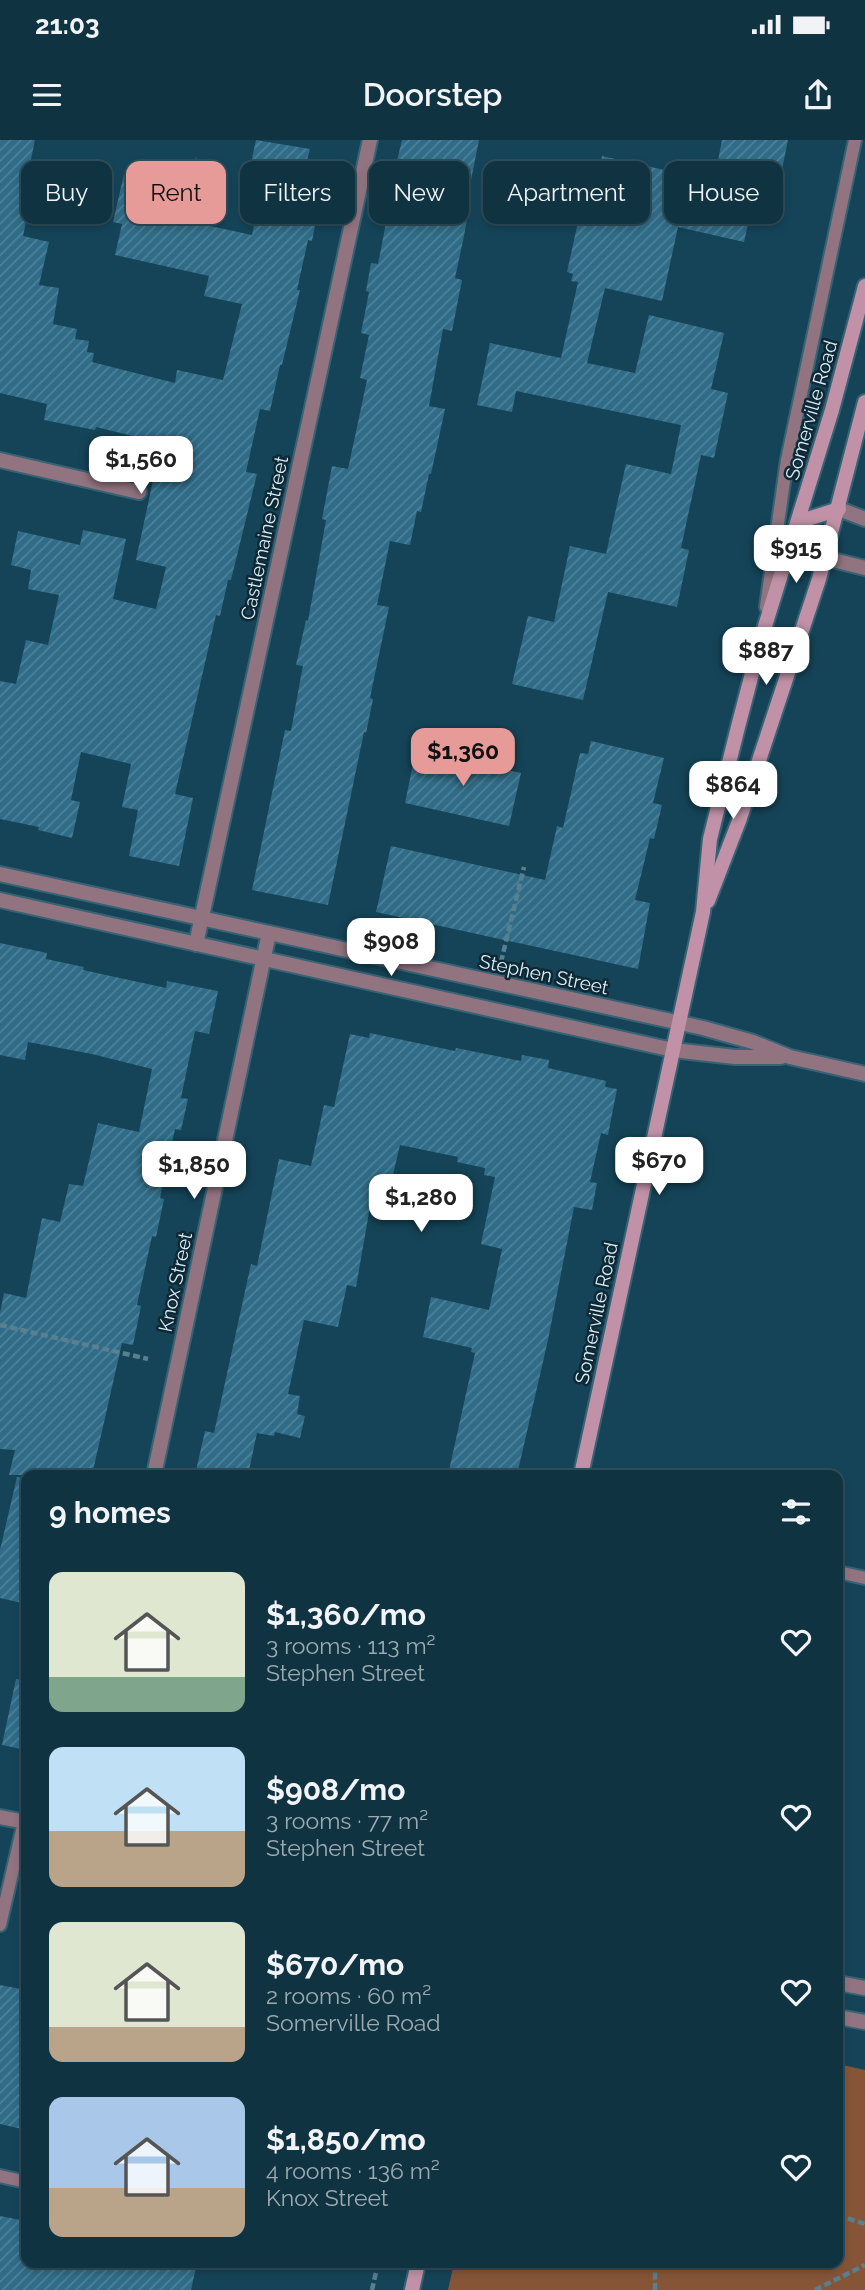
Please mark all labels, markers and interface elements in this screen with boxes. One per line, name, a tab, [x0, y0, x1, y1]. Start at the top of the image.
text: 21:03	[35, 10, 99, 40]
icon: menu	[28, 76, 66, 114]
text: Doorstep	[363, 76, 502, 113]
icon: share	[799, 76, 837, 114]
chip: Buy	[21, 161, 112, 224]
chip: Rent	[126, 161, 226, 224]
chip: Filters	[240, 161, 355, 224]
chip: New	[369, 161, 469, 224]
chip: Apartment	[483, 161, 650, 224]
chip: House	[664, 161, 783, 224]
street label: Somerville Road	[781, 338, 841, 482]
pin: $1,560	[84, 436, 198, 496]
text: $1,560	[105, 445, 177, 472]
street label: Castlemaine Street	[236, 453, 292, 622]
pin: $915	[755, 526, 837, 585]
text: $915	[770, 534, 822, 561]
pin: $887	[725, 628, 807, 687]
text: $887	[738, 636, 794, 663]
pin: $1,360	[406, 728, 520, 788]
text: $1,360	[427, 737, 499, 764]
pin: $864	[692, 762, 774, 821]
text: $864	[705, 770, 761, 797]
pin: $908	[350, 918, 432, 978]
text: $908	[363, 927, 419, 954]
street label: Stephen Street	[478, 950, 611, 999]
pin: $670	[618, 1138, 700, 1197]
pin: $1,850	[137, 1142, 251, 1201]
text: $670	[631, 1146, 687, 1173]
text: $1,850	[158, 1150, 230, 1177]
pin: $1,280	[364, 1174, 478, 1234]
text: $1,280	[385, 1183, 457, 1210]
street label: Knox Street	[154, 1230, 196, 1334]
street label: Somerville Road	[570, 1240, 622, 1386]
icon: filters	[777, 1493, 815, 1531]
text: 9 homes	[49, 1495, 171, 1530]
text: $1,360/mo	[266, 1597, 426, 1632]
icon: home	[105, 1600, 189, 1684]
icon: heart	[777, 1623, 815, 1661]
text: 3 rooms · 113 m²	[266, 1632, 435, 1659]
text: Stephen Street	[266, 1659, 425, 1686]
text: $908/mo	[266, 1772, 405, 1807]
icon: home	[105, 1775, 189, 1859]
icon: heart	[777, 1798, 815, 1836]
text: 3 rooms · 77 m²	[266, 1807, 428, 1834]
text: Stephen Street	[266, 1834, 425, 1861]
text: $670/mo	[266, 1947, 404, 1982]
icon: home	[105, 1950, 189, 2034]
icon: heart	[777, 1973, 815, 2011]
text: 2 rooms · 60 m²	[266, 1982, 431, 2009]
text: Somerville Road	[266, 2009, 441, 2036]
text: $1,850/mo	[266, 2122, 426, 2157]
icon: home	[105, 2125, 189, 2209]
icon: heart	[777, 2148, 815, 2186]
text: 4 rooms · 136 m²	[266, 2157, 440, 2184]
text: Knox Street	[266, 2184, 389, 2211]

